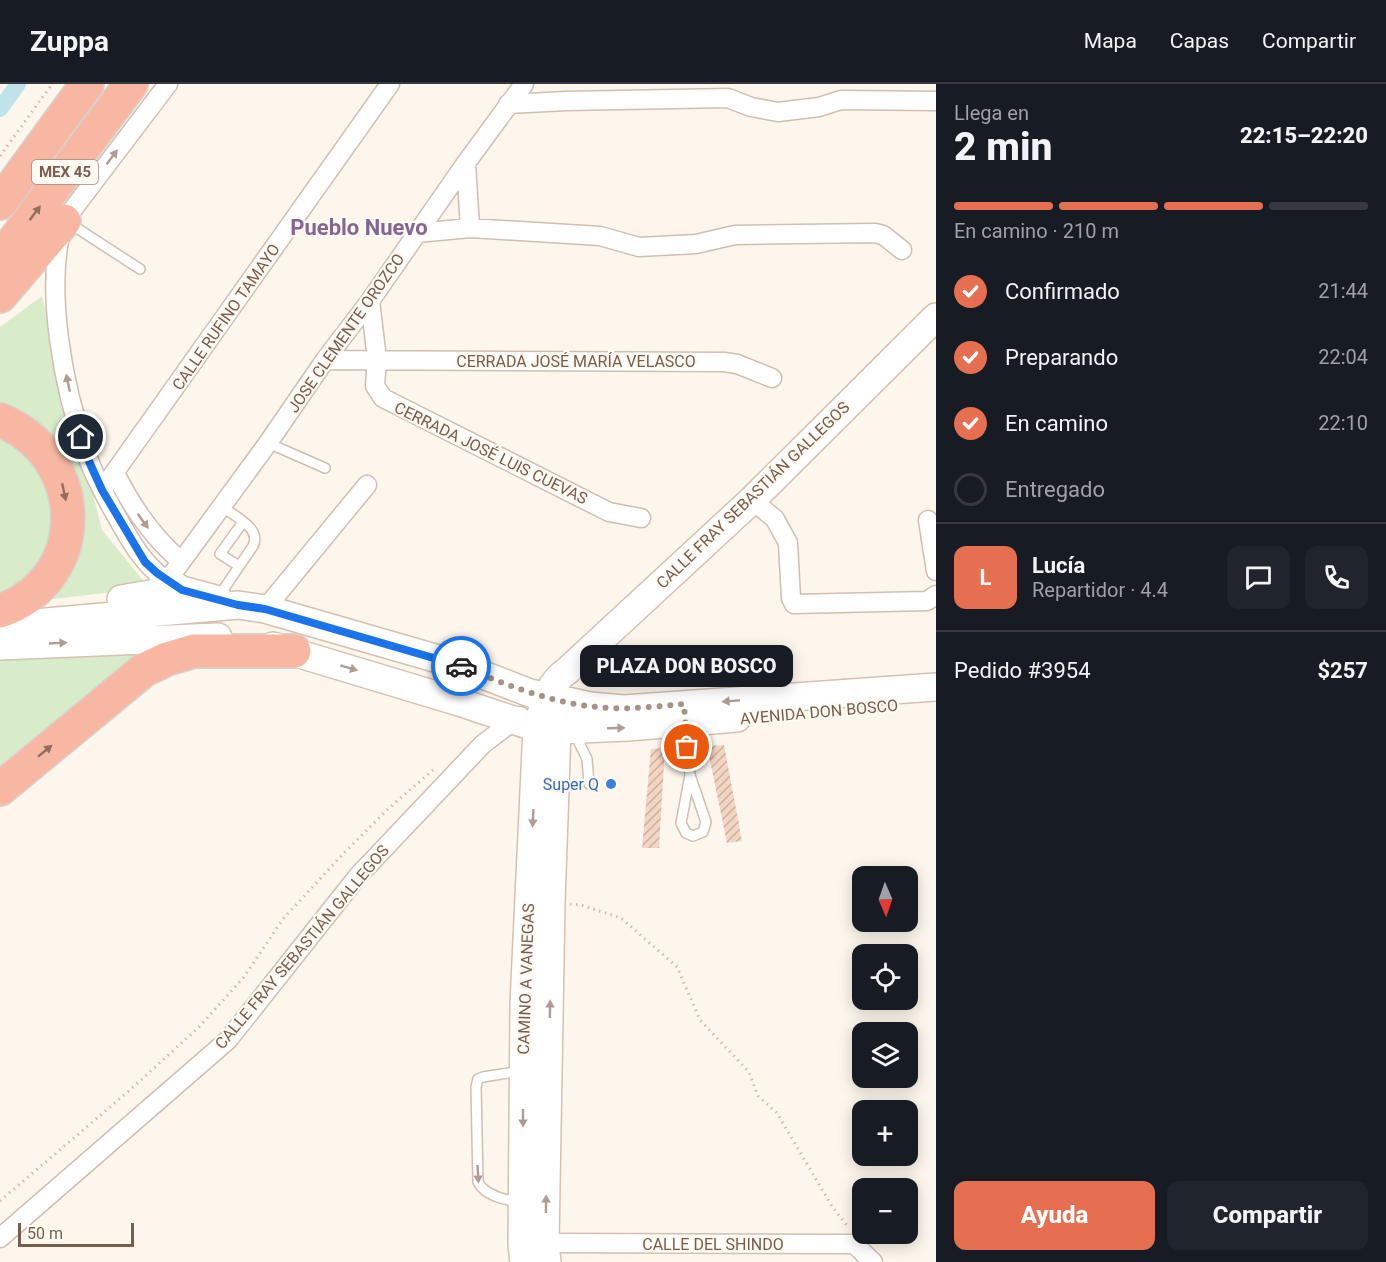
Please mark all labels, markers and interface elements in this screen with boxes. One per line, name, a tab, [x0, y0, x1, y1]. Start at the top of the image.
text: Zuppa	[30, 25, 109, 58]
text: Mapa	[1084, 29, 1137, 53]
text: Capas	[1170, 29, 1229, 53]
text: Compartir	[1262, 29, 1356, 53]
text: Llega en	[954, 101, 1029, 125]
text: 22:15–22:20	[1240, 123, 1368, 148]
text: 2 min	[954, 124, 1052, 170]
one-way arrow	[106, 150, 118, 165]
road number: MEX 45	[32, 160, 98, 184]
one-way arrow	[29, 205, 41, 221]
district label: Pueblo Nuevo	[290, 215, 428, 240]
text: En camino · 210 m	[954, 219, 1119, 243]
street label: CALLE RUFINO TAMAYO	[168, 240, 284, 394]
street label: JOSE CLEMENTE OROZCO	[284, 250, 408, 416]
icon: check	[954, 275, 987, 308]
text: Confirmado	[1005, 279, 1120, 304]
text: 21:44	[1318, 279, 1368, 303]
icon: check	[954, 341, 987, 374]
text: Preparando	[1005, 345, 1118, 370]
text: 22:04	[1318, 345, 1368, 369]
street label: CERRADA JOSÉ MARÍA VELASCO	[456, 352, 696, 371]
one-way arrow	[63, 373, 72, 392]
street label: CERRADA JOSÉ LUIS CUEVAS	[391, 398, 591, 508]
street label: CALLE FRAY SEBASTIÁN GALLEGOS	[653, 398, 853, 592]
icon: check	[954, 407, 987, 440]
pin	[55, 411, 106, 462]
text: En camino	[1005, 411, 1108, 436]
text: 22:10	[1318, 411, 1368, 435]
icon: home	[64, 420, 97, 453]
text: Entregado	[1005, 477, 1105, 502]
one-way arrow	[60, 482, 70, 501]
one-way arrow	[137, 512, 149, 528]
button: chat	[1227, 546, 1290, 609]
button: phone	[1305, 546, 1368, 609]
text: Lucía	[1032, 553, 1085, 578]
text: L	[980, 565, 991, 590]
text: Repartidor · 4.4	[1032, 578, 1168, 602]
courier	[431, 636, 491, 696]
one-way arrow	[49, 639, 68, 648]
callout: PLAZA DON BOSCO	[580, 645, 794, 687]
icon: car	[445, 650, 478, 683]
text: PLAZA DON BOSCO	[596, 654, 777, 678]
text: Pedido #3954	[954, 658, 1091, 683]
text: $257	[1318, 658, 1368, 683]
one-way arrow	[340, 664, 358, 674]
one-way arrow	[721, 696, 740, 705]
street label: AVENIDA DON BOSCO	[739, 696, 899, 728]
pin	[661, 721, 712, 772]
one-way arrow	[606, 723, 625, 732]
icon: bag	[670, 730, 703, 763]
one-way arrow	[37, 745, 53, 758]
place label: Super Q	[543, 775, 599, 794]
marker: Super Q	[604, 777, 618, 791]
one-way arrow	[529, 809, 538, 828]
street label: CALLE FRAY SEBASTIÁN GALLEGOS	[211, 841, 393, 1053]
north arrow	[852, 866, 918, 932]
map controls	[852, 866, 918, 1244]
street label: CAMINO A VANEGAS	[514, 903, 538, 1055]
button: locate	[852, 944, 918, 1010]
one-way arrow	[545, 999, 554, 1018]
button: layers	[852, 1022, 918, 1088]
button: +	[852, 1100, 918, 1166]
one-way arrow	[518, 1108, 528, 1127]
one-way arrow	[473, 1164, 483, 1183]
button: −	[852, 1178, 918, 1244]
button: Ayuda	[954, 1181, 1155, 1250]
button: Compartir	[1167, 1181, 1368, 1250]
one-way arrow	[541, 1194, 551, 1213]
scale bar	[18, 1220, 134, 1248]
text: 50 m	[27, 1224, 63, 1243]
street label: CALLE DEL SHINDO	[642, 1235, 784, 1254]

